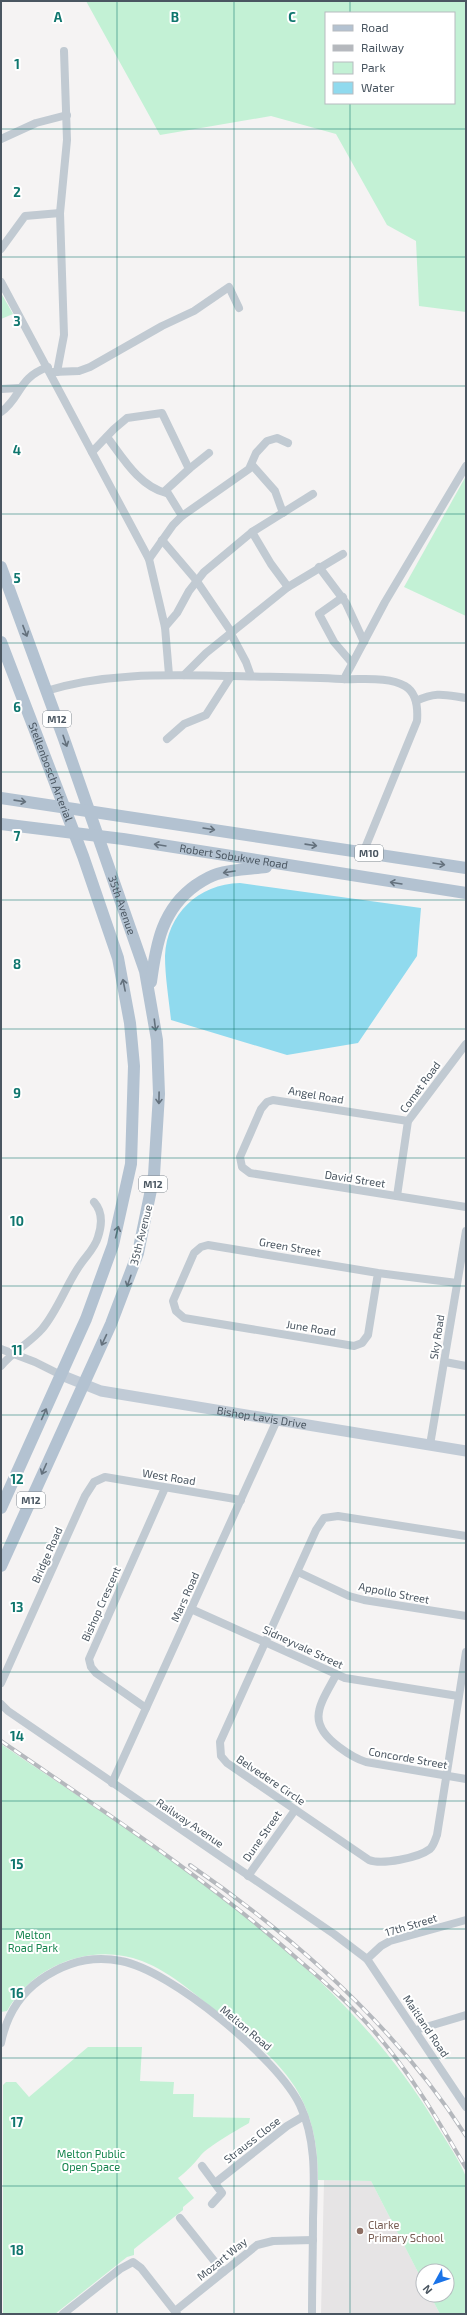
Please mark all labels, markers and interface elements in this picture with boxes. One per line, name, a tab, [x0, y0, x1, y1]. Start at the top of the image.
text: A	[54, 9, 63, 25]
text: B	[171, 9, 179, 25]
text: C	[288, 9, 296, 25]
legend	[325, 12, 455, 104]
text: Road	[361, 20, 389, 34]
text: Railway	[361, 40, 405, 54]
text: 1	[14, 56, 20, 72]
text: Park	[361, 60, 386, 74]
text: Water	[361, 80, 395, 94]
text: 2	[13, 184, 21, 200]
text: 3	[13, 313, 21, 329]
text: 4	[13, 442, 21, 458]
text: 5	[13, 570, 21, 586]
one-way arrow	[21, 624, 29, 636]
text: 6	[13, 699, 21, 715]
road number: M12	[43, 711, 71, 727]
street label: Stellenbosch Arterial	[26, 720, 76, 824]
one-way arrow	[62, 735, 69, 748]
one-way arrow	[13, 797, 26, 805]
one-way arrow	[202, 825, 215, 833]
text: 7	[14, 828, 21, 844]
one-way arrow	[154, 841, 167, 849]
street label: Robert Sobukwe Road	[179, 841, 289, 871]
one-way arrow	[304, 841, 317, 849]
road number: M10	[355, 845, 383, 861]
one-way arrow	[432, 860, 445, 868]
one-way arrow	[223, 868, 236, 876]
street label: 35th Avenue	[106, 874, 139, 936]
one-way arrow	[390, 879, 403, 887]
text: 8	[13, 956, 21, 972]
one-way arrow	[120, 979, 128, 992]
one-way arrow	[151, 1018, 159, 1031]
street label: Comet Road	[397, 1059, 443, 1115]
street label: Angel Road	[287, 1083, 345, 1106]
text: 9	[13, 1085, 21, 1101]
one-way arrow	[155, 1091, 163, 1104]
street label: David Street	[324, 1167, 386, 1190]
road number: M12	[139, 1176, 167, 1192]
street label: 35th Avenue	[127, 1203, 154, 1266]
text: 10	[10, 1213, 24, 1229]
one-way arrow	[113, 1226, 121, 1239]
street label: Green Street	[258, 1235, 322, 1258]
one-way arrow	[125, 1274, 132, 1287]
street label: Sky Road	[427, 1314, 446, 1360]
street label: June Road	[285, 1317, 337, 1338]
one-way arrow	[100, 1334, 107, 1346]
text: 11	[11, 1342, 23, 1358]
street label: Bishop Lavis Drive	[216, 1403, 308, 1431]
one-way arrow	[40, 1409, 48, 1421]
one-way arrow	[40, 1463, 48, 1475]
street label: West Road	[142, 1466, 197, 1487]
text: 12	[10, 1471, 24, 1487]
road number: M12	[17, 1492, 45, 1508]
street label: Bridge Road	[28, 1525, 65, 1585]
street label: Bishop Crescent	[78, 1564, 123, 1643]
street label: Mars Road	[168, 1570, 201, 1624]
street label: Appollo Street	[358, 1579, 431, 1606]
text: 13	[11, 1599, 24, 1615]
street label: Sidneyvale Street	[261, 1622, 346, 1671]
text: 14	[10, 1728, 24, 1744]
street label: Concorde Street	[368, 1744, 449, 1771]
street label: Belvedere Circle	[234, 1752, 308, 1807]
street label: Railway Avenue	[154, 1795, 226, 1850]
street label: Dune Street	[239, 1808, 284, 1864]
text: 15	[11, 1856, 23, 1872]
street label: 17th Street	[383, 1910, 438, 1939]
park label: Melton Road Park	[8, 1928, 59, 1954]
text: 16	[10, 1985, 24, 2001]
street label: Maitland Road	[401, 1992, 452, 2059]
street label: Melton Road	[218, 2002, 275, 2053]
text: 17	[11, 2114, 23, 2130]
street label: Strauss Close	[221, 2114, 283, 2166]
park label: Melton Public Open Space	[57, 2147, 125, 2173]
place label: Clarke Primary School	[368, 2218, 444, 2244]
marker: Clarke Primary School	[355, 2226, 365, 2236]
street label: Mozart Way	[194, 2234, 249, 2283]
text: 18	[10, 2242, 24, 2258]
north arrow	[415, 2263, 455, 2303]
text: N	[419, 2282, 434, 2297]

